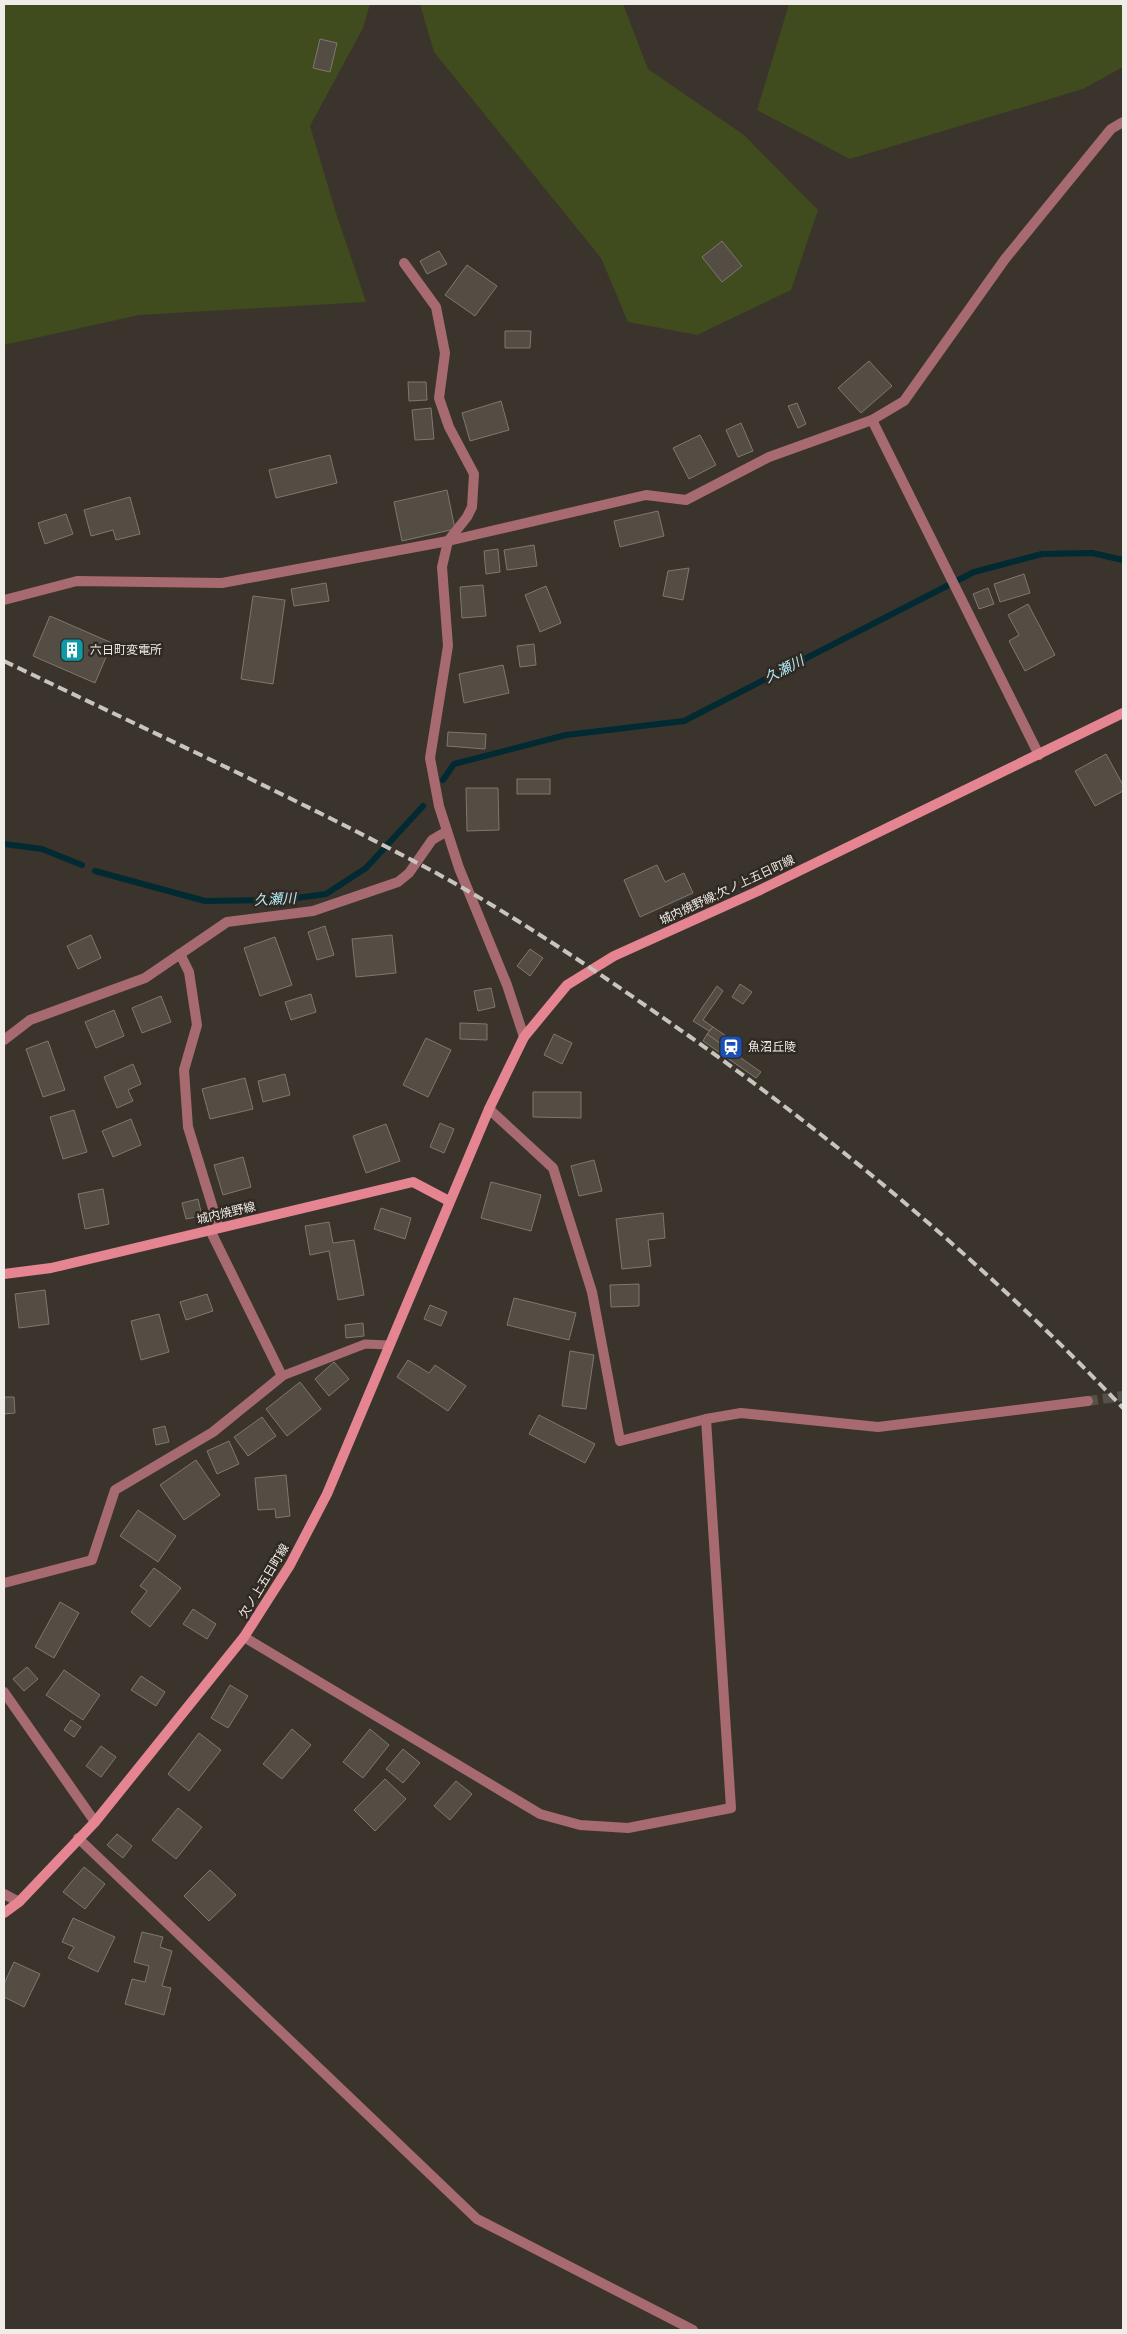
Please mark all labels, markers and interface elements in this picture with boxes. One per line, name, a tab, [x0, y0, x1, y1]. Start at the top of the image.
building icon: 六日町変電所	[59, 637, 85, 663]
place label: 六日町変電所	[90, 643, 162, 657]
water label: 久瀬川	[762, 651, 808, 686]
street label: 城内焼野線;欠ノ上五日町線	[657, 853, 797, 927]
water label: 久瀬川	[254, 890, 298, 908]
station icon: 魚沼丘陵	[718, 1034, 744, 1060]
place label: 魚沼丘陵	[748, 1040, 796, 1054]
street label: 城内焼野線	[195, 1199, 257, 1227]
street label: 欠ノ上五日町線	[236, 1541, 292, 1621]

